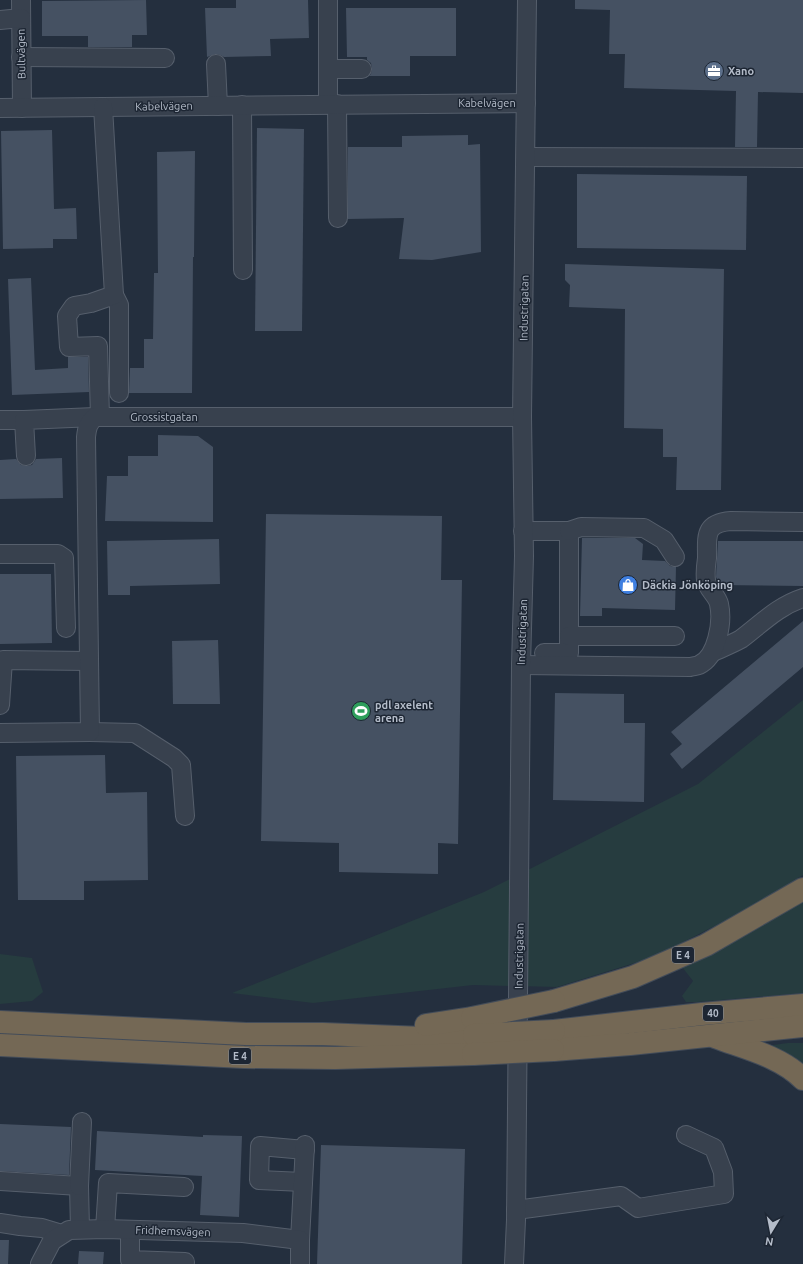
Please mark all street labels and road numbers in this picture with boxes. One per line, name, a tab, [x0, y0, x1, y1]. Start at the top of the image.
street label: Bultvägen	[15, 29, 27, 79]
street label: Kabelvägen	[458, 97, 516, 109]
street label: Kabelvägen	[135, 99, 193, 113]
street label: Industrigatan	[517, 275, 531, 341]
street label: Grossistgatan	[130, 411, 198, 423]
street label: Industrigatan	[515, 599, 529, 665]
street label: Industrigatan	[512, 923, 526, 989]
road number: E 4	[672, 947, 694, 963]
road number: 40	[703, 1005, 723, 1021]
road number: E 4	[229, 1048, 251, 1064]
street label: Fridhemsvägen	[135, 1224, 211, 1238]

